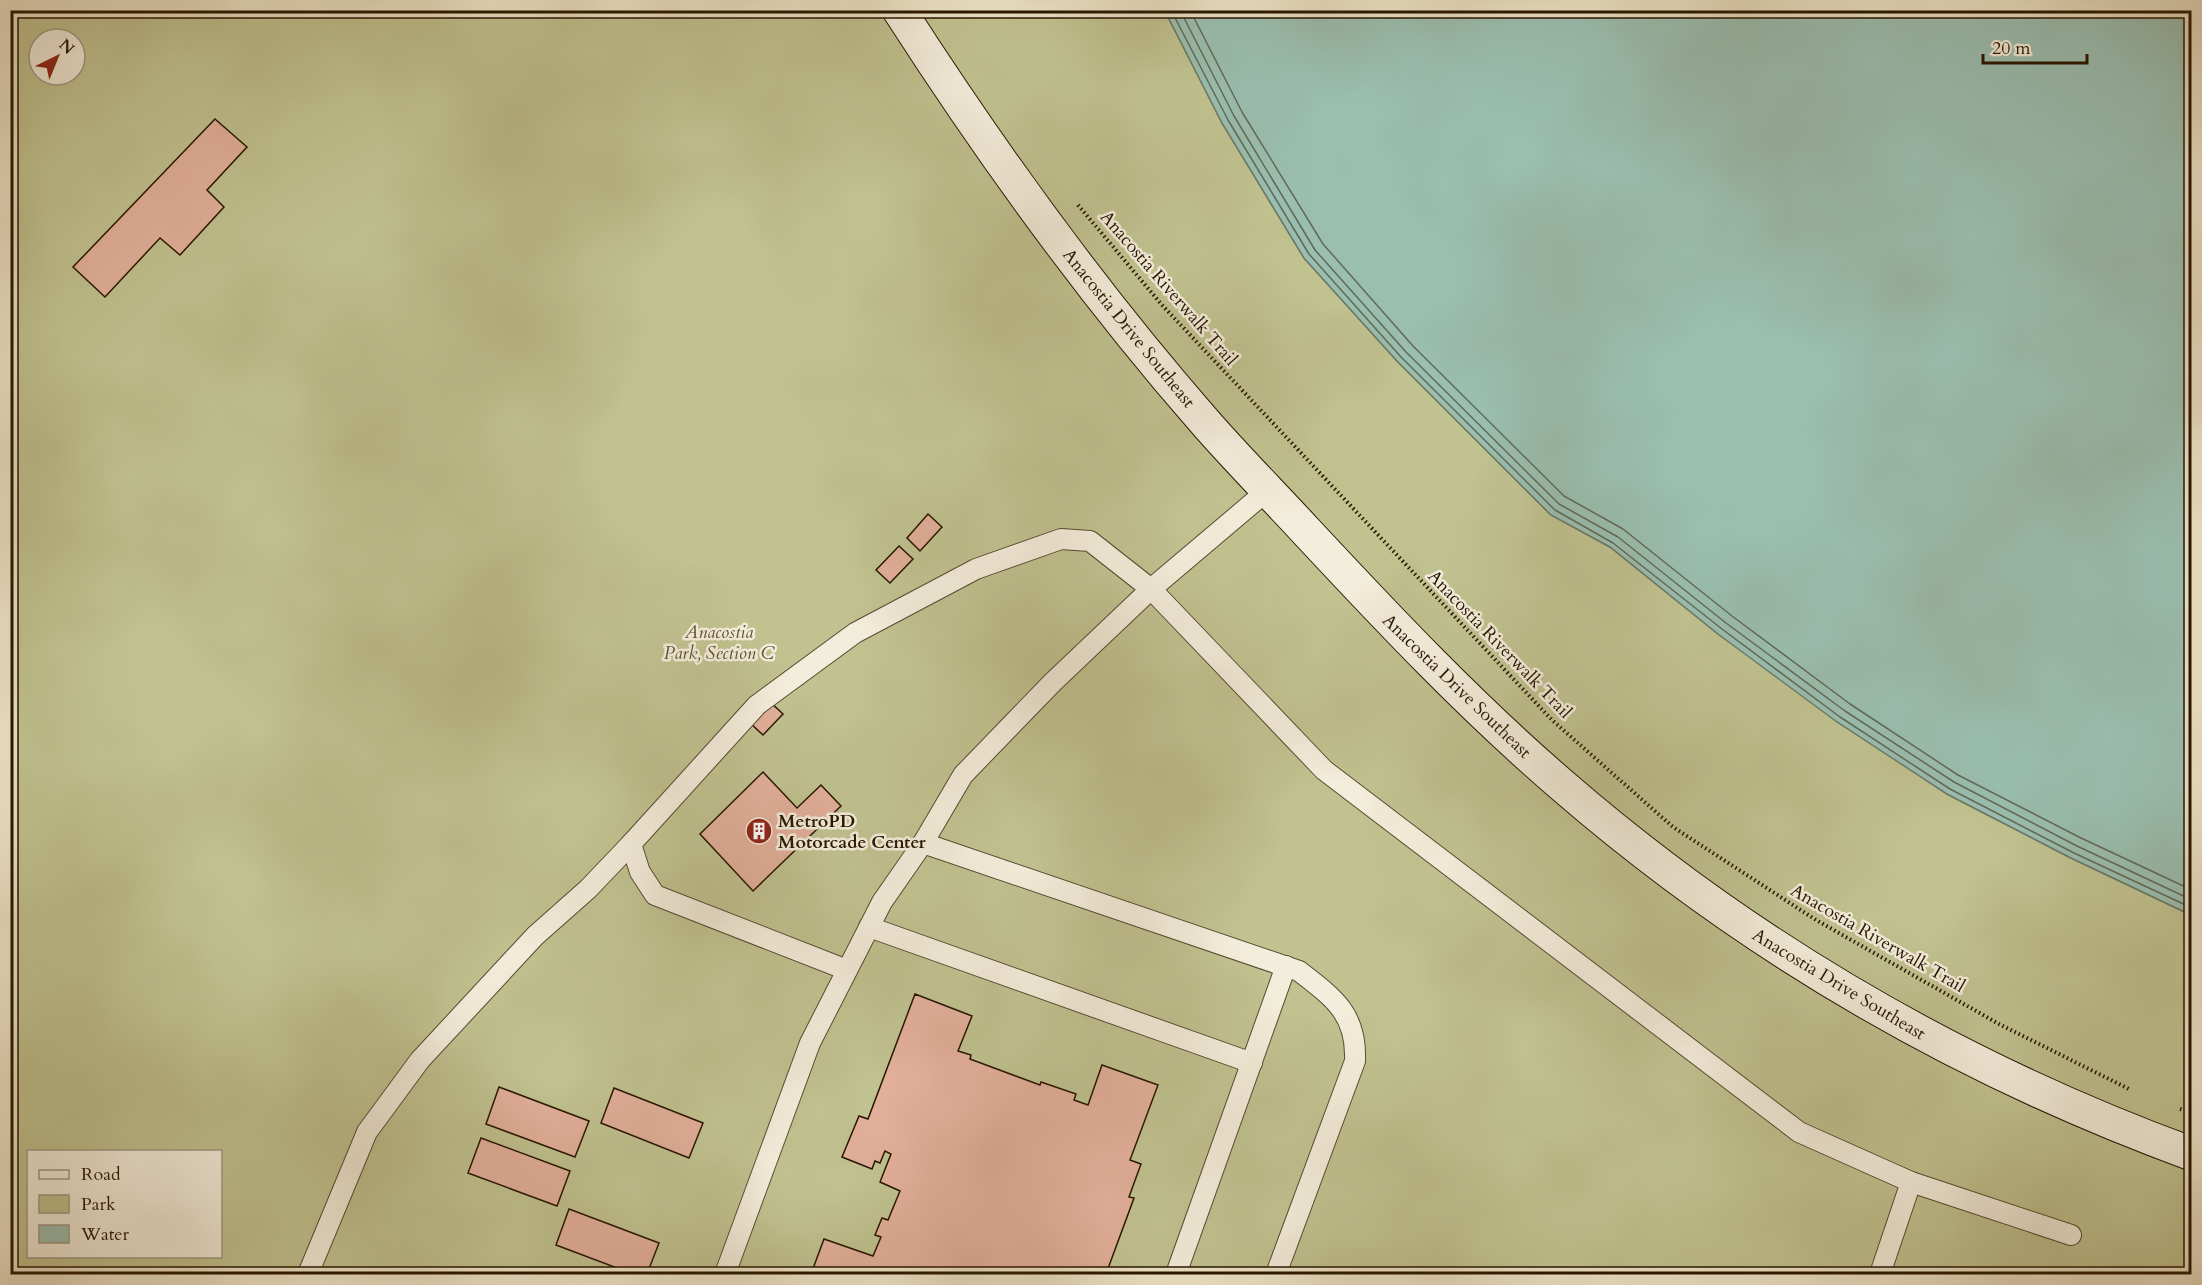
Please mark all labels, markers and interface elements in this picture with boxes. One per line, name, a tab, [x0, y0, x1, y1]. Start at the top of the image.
north arrow	[27, 27, 87, 87]
scale bar	[1983, 27, 2086, 65]
text: N	[54, 34, 79, 60]
text: 20 m	[1992, 36, 2031, 61]
street label: Anacostia Riverwalk Trail	[1094, 205, 1243, 372]
street label: Anacostia Drive Southeast	[1056, 243, 1201, 413]
street label: Anacostia Riverwalk Trail	[1422, 564, 1578, 725]
street label: Anacostia Drive Southeast	[1377, 608, 1537, 764]
park label: Anacostia Park, Section C	[664, 620, 775, 666]
place label: MetroPD Motorcade Center	[778, 809, 927, 855]
building icon: MetroPD Motorcade Center	[744, 816, 774, 846]
street label: Anacostia Riverwalk Trail	[1786, 878, 1970, 999]
street label: Anacostia Drive Southeast	[1747, 923, 1930, 1046]
legend	[27, 1150, 222, 1258]
text: Road	[81, 1162, 121, 1187]
text: Park	[81, 1192, 116, 1217]
text: Water	[80, 1222, 130, 1247]

